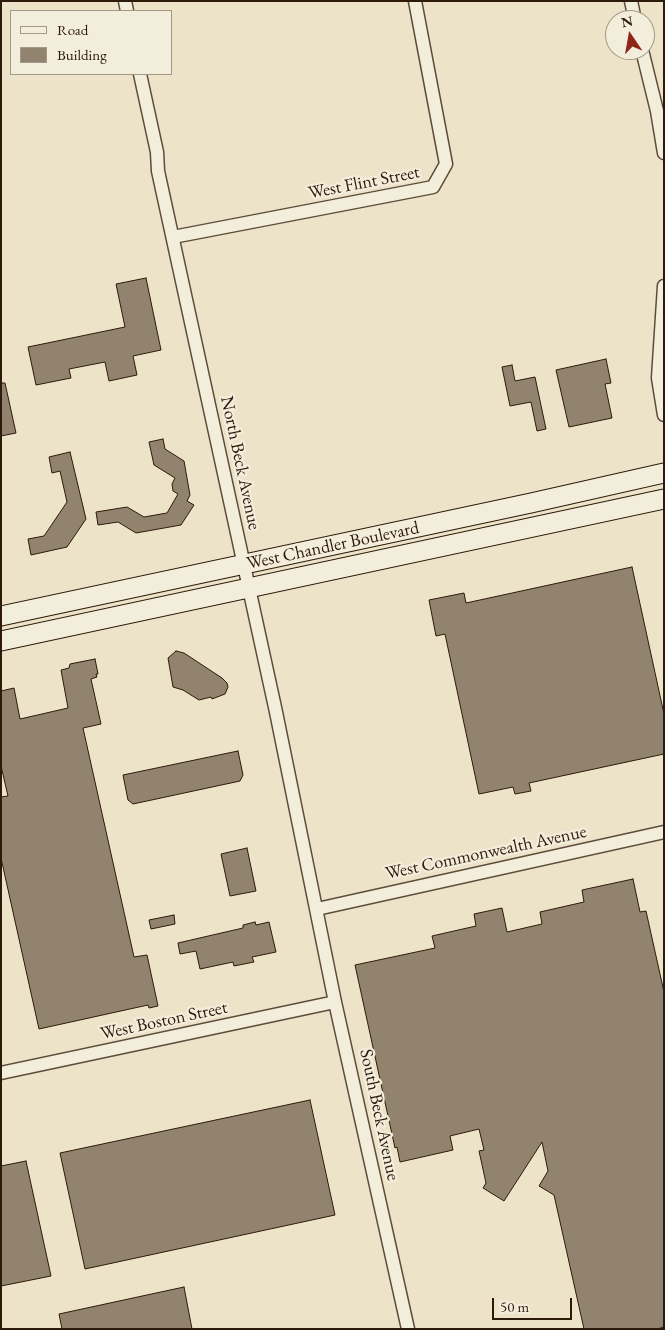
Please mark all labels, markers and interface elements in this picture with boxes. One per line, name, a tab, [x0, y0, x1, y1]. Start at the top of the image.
legend	[10, 10, 172, 75]
north arrow	[605, 10, 655, 60]
text: N	[620, 11, 634, 31]
text: Road	[57, 20, 88, 39]
text: Building	[57, 45, 107, 64]
street label: West Flint Street	[306, 162, 422, 204]
street label: North Beck Avenue	[215, 394, 265, 532]
street label: West Chandler Boulevard	[245, 517, 421, 575]
street label: West Commonwealth Avenue	[383, 821, 589, 885]
street label: West Boston Street	[99, 997, 229, 1045]
street label: South Beck Avenue	[355, 1047, 403, 1183]
scale bar	[495, 1288, 575, 1320]
text: 50 m	[500, 1297, 529, 1316]

